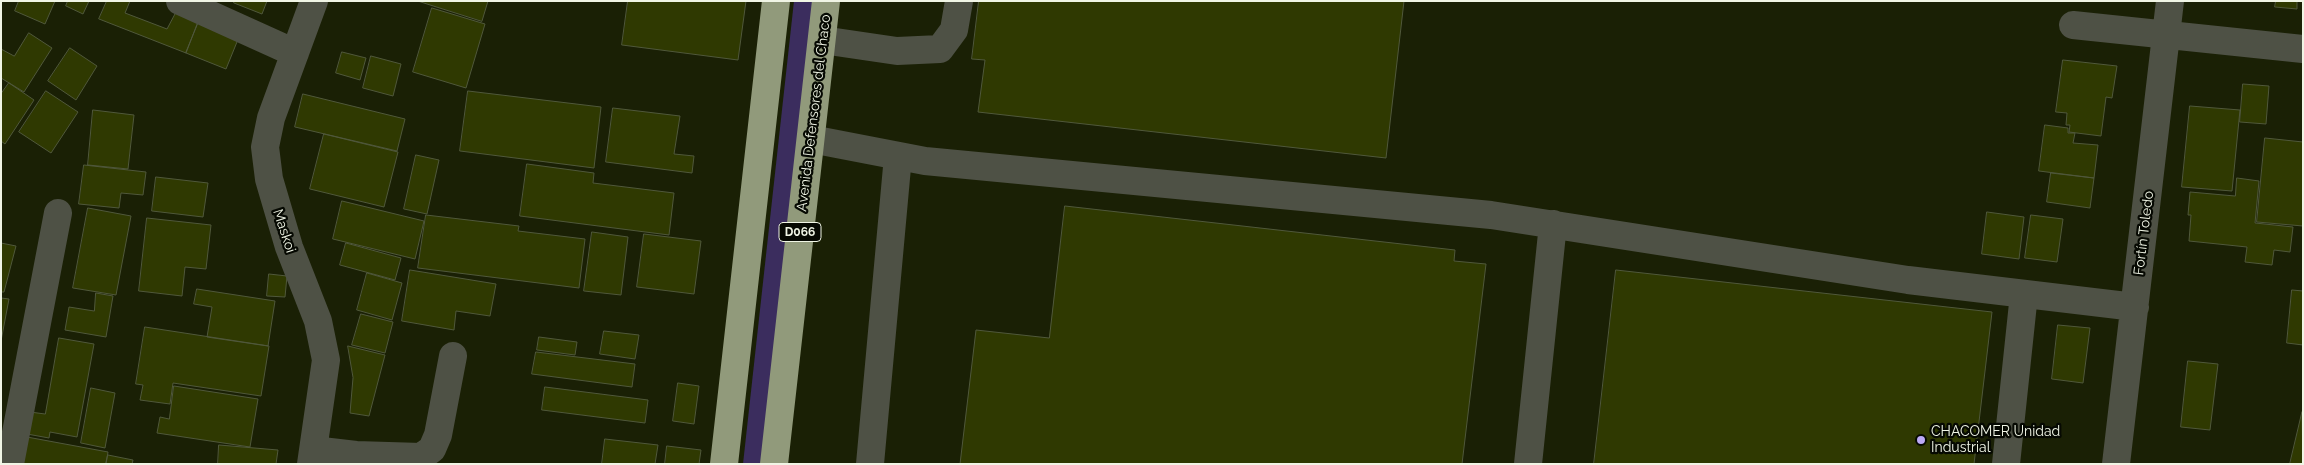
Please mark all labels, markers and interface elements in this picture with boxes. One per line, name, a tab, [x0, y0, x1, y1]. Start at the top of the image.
street label: Avenida Defensores del Chaco	[794, 13, 834, 213]
street label: Fortín Toledo	[2130, 190, 2158, 276]
street label: Maskoi	[269, 207, 299, 255]
road number: D066	[779, 222, 821, 242]
place label: CHACOMER Unidad Industrial	[1931, 424, 2060, 457]
marker: CHACOMER Unidad Industrial	[1915, 434, 1927, 446]

